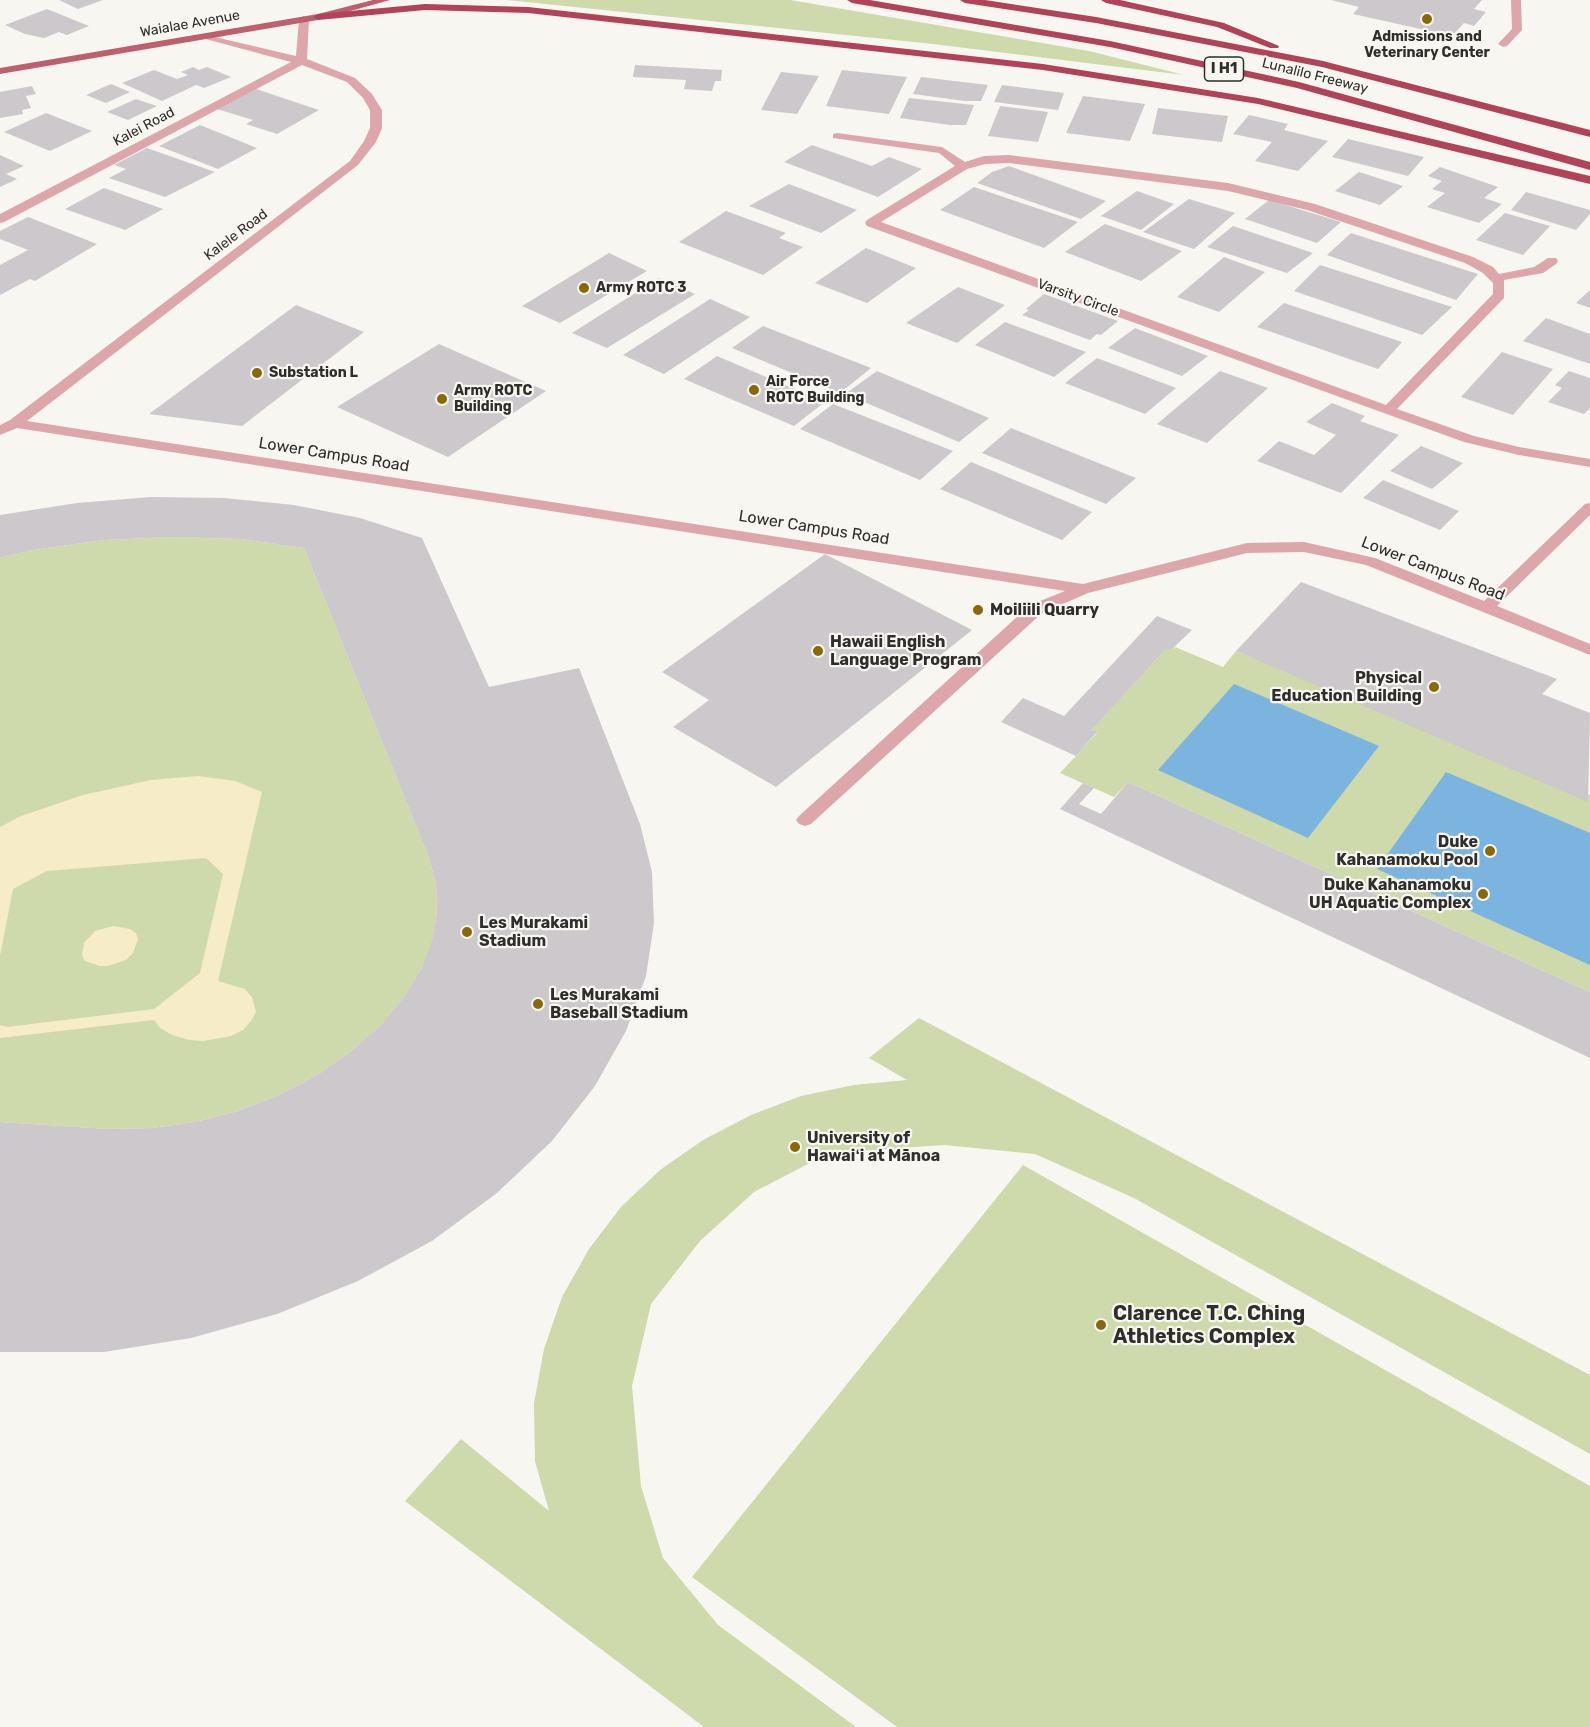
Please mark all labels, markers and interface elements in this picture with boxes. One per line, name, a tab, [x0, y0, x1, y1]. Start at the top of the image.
street label: Waialae Avenue	[139, 7, 241, 41]
marker: Admissions and Veterinary Center	[1420, 12, 1434, 26]
place label: Admissions and Veterinary Center	[1364, 29, 1490, 62]
street label: Lunalilo Freeway	[1260, 55, 1370, 97]
road number: I H1	[1204, 57, 1244, 81]
street label: Kalei Road	[110, 104, 178, 150]
street label: Kalele Road	[201, 206, 271, 264]
street label: Varsity Circle	[1035, 275, 1121, 321]
place label: Army ROTC 3	[596, 280, 686, 296]
marker: Army ROTC 3	[577, 281, 591, 295]
place label: Substation L	[269, 365, 358, 381]
marker: Substation L	[250, 366, 264, 380]
place label: Air Force ROTC Building	[766, 374, 864, 406]
place label: Army ROTC Building	[454, 383, 532, 416]
marker: Air Force ROTC Building	[747, 383, 761, 397]
marker: Army ROTC Building	[435, 392, 449, 406]
street label: Lower Campus Road	[257, 434, 411, 476]
street label: Lower Campus Road	[737, 507, 891, 549]
street label: Lower Campus Road	[1358, 533, 1508, 605]
place label: Moiliili Quarry	[990, 600, 1099, 620]
marker: Moiliili Quarry	[971, 603, 985, 617]
place label: Hawaii English Language Program	[830, 632, 981, 670]
marker: Hawaii English Language Program	[811, 644, 825, 658]
place label: Physical Education Building	[1271, 668, 1422, 706]
marker: Physical Education Building	[1427, 680, 1441, 694]
place label: Duke Kahanamoku Pool	[1336, 832, 1478, 870]
marker: Duke Kahanamoku Pool	[1483, 844, 1497, 858]
place label: Duke Kahanamoku UH Aquatic Complex	[1309, 875, 1471, 913]
marker: Duke Kahanamoku UH Aquatic Complex	[1476, 887, 1490, 901]
place label: Les Murakami Stadium	[479, 913, 588, 951]
marker: Les Murakami Stadium	[460, 925, 474, 939]
place label: Les Murakami Baseball Stadium	[550, 985, 688, 1023]
marker: Les Murakami Baseball Stadium	[531, 997, 545, 1011]
place label: University of Hawaiʻi at Mānoa	[807, 1128, 940, 1166]
marker: University of Hawaiʻi at Mānoa	[788, 1140, 802, 1154]
place label: Clarence T.C. Ching Athletics Complex	[1113, 1302, 1305, 1349]
marker: Clarence T.C. Ching Athletics Complex	[1094, 1318, 1108, 1332]

